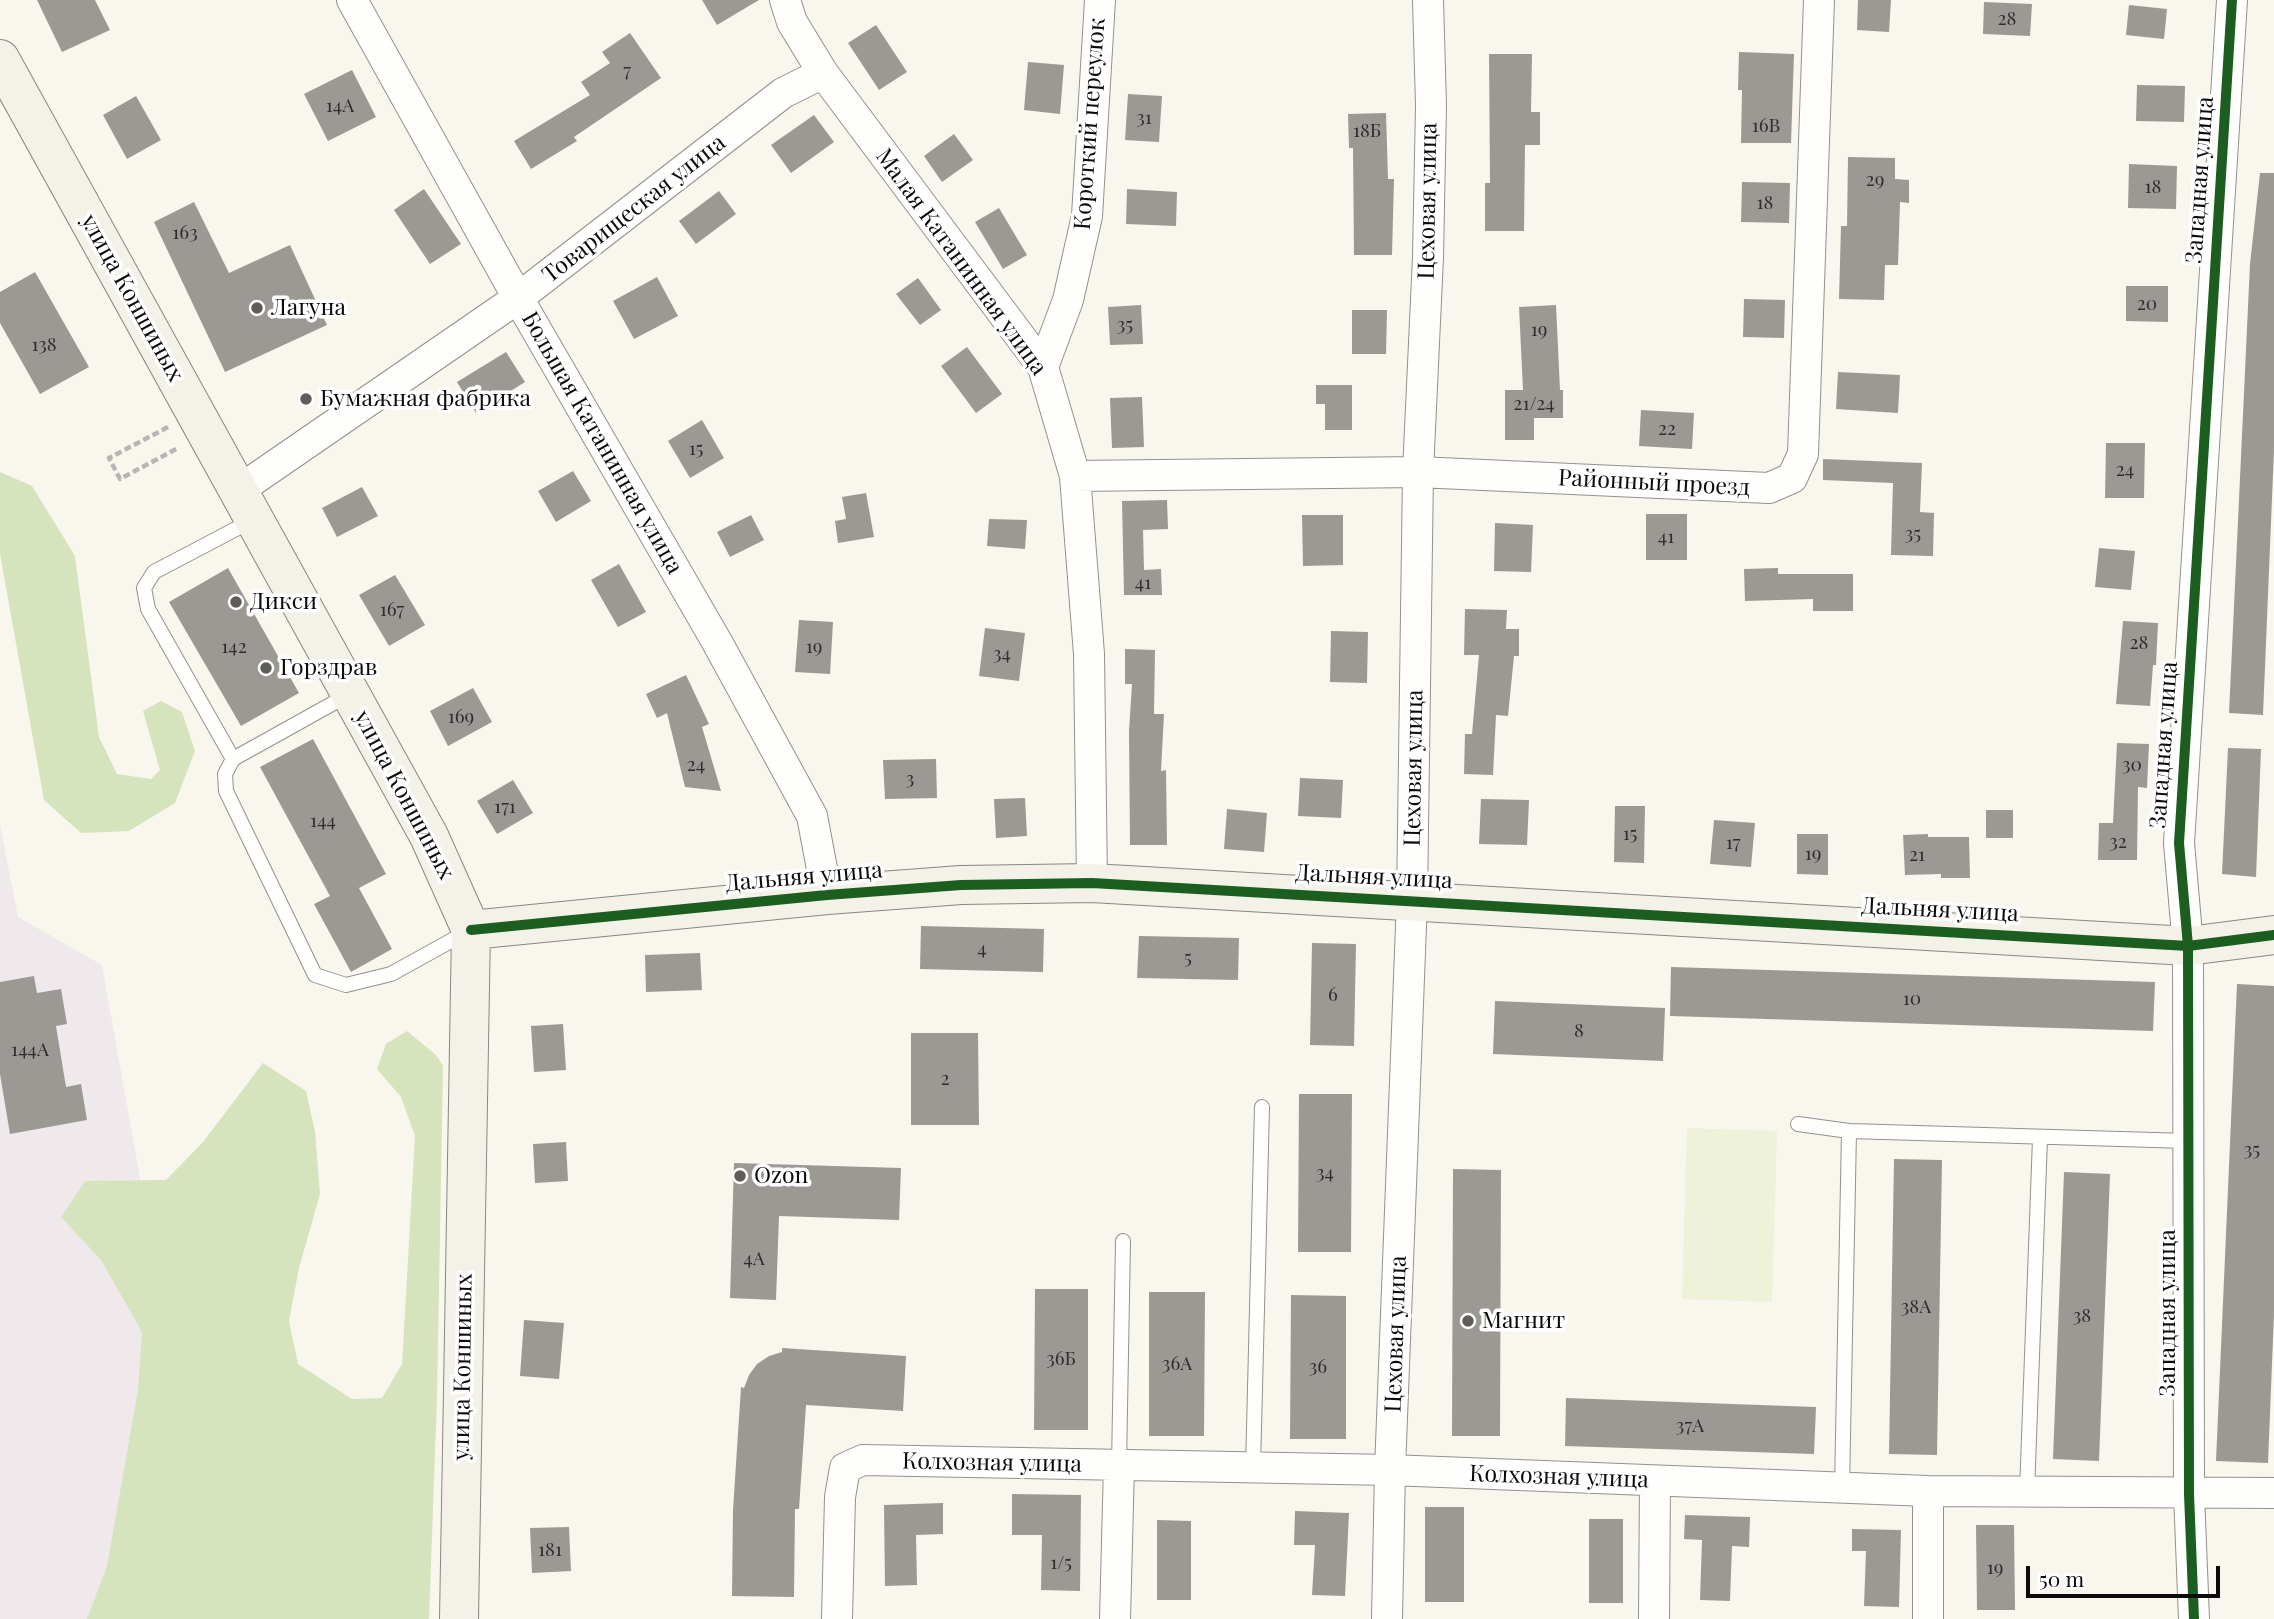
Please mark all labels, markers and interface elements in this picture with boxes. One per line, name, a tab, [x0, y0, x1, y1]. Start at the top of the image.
house number: 28	[1998, 8, 2016, 30]
street label: Короткий переулок	[1069, 17, 1111, 231]
house number: 7	[623, 60, 631, 82]
house number: 14А	[326, 95, 354, 117]
street label: Западная улица	[2180, 96, 2220, 264]
house number: 31	[1136, 107, 1152, 129]
house number: 16В	[1752, 115, 1780, 137]
house number: 18Б	[1353, 120, 1381, 142]
street label: Цеховая улица	[1413, 122, 1443, 280]
street label: Товарищеская улица	[537, 129, 731, 289]
street label: Малая Катанинная улица	[870, 143, 1052, 381]
house number: 29	[1866, 169, 1884, 191]
house number: 18	[2145, 176, 2161, 198]
house number: 18	[1757, 192, 1773, 214]
street label: улица Коншиных	[75, 210, 189, 386]
house number: 163	[172, 222, 198, 244]
house number: 20	[2137, 293, 2157, 315]
place label: Лагуна	[271, 294, 346, 322]
marker: Лагуна	[249, 300, 265, 316]
street label: Большая Катанинная улица	[516, 307, 688, 579]
house number: 35	[1117, 314, 1133, 336]
house number: 19	[1531, 319, 1547, 341]
house number: 138	[31, 334, 57, 356]
place label: Бумажная фабрика	[320, 385, 531, 413]
marker: Бумажная фабрика	[298, 391, 314, 407]
house number: 21/24	[1513, 393, 1555, 415]
house number: 22	[1658, 418, 1676, 440]
house number: 15	[689, 438, 703, 460]
house number: 24	[2116, 459, 2134, 481]
street label: Районный проезд	[1557, 464, 1751, 502]
house number: 35	[1905, 523, 1921, 545]
house number: 41	[1658, 526, 1674, 548]
house number: 41	[1135, 572, 1151, 594]
place label: Дикси	[250, 588, 317, 616]
marker: Дикси	[228, 594, 244, 610]
house number: 167	[380, 599, 404, 621]
house number: 28	[2130, 632, 2148, 654]
house number: 142	[221, 636, 247, 658]
house number: 19	[806, 636, 822, 658]
house number: 34	[993, 643, 1011, 665]
place label: Горздрав	[280, 654, 377, 682]
marker: Горздрав	[258, 660, 274, 676]
street label: Западная улица	[2144, 661, 2184, 829]
street label: Цеховая улица	[1399, 689, 1429, 847]
street label: улица Коншиных	[348, 706, 460, 884]
house number: 169	[448, 706, 474, 728]
house number: 24	[687, 754, 705, 776]
house number: 30	[2122, 754, 2142, 776]
house number: 3	[906, 768, 914, 790]
house number: 171	[494, 796, 516, 818]
house number: 144	[310, 810, 336, 832]
house number: 15	[1623, 823, 1637, 845]
house number: 32	[2109, 831, 2127, 853]
house number: 17	[1726, 832, 1740, 854]
house number: 19	[1805, 843, 1821, 865]
house number: 21	[1909, 844, 1925, 866]
street label: Дальняя улица	[724, 856, 884, 898]
street label: Дальняя улица	[1295, 859, 1453, 895]
street label: Дальняя улица	[1861, 892, 2019, 928]
house number: 4	[977, 938, 987, 960]
house number: 5	[1184, 947, 1192, 969]
house number: 6	[1328, 984, 1338, 1006]
house number: 10	[1903, 988, 1921, 1010]
house number: 8	[1574, 1020, 1584, 1042]
house number: 144А	[11, 1039, 49, 1061]
house number: 2	[940, 1068, 950, 1090]
house number: 35	[2244, 1139, 2260, 1161]
place label: Ozon	[754, 1162, 808, 1190]
house number: 34	[1316, 1162, 1334, 1184]
marker: Ozon	[732, 1168, 748, 1184]
street label: Западная улица	[2154, 1229, 2182, 1397]
house number: 4А	[743, 1248, 765, 1270]
street label: Цеховая улица	[1379, 1255, 1413, 1413]
street label: улица Коншиных	[448, 1273, 478, 1461]
house number: 38А	[1901, 1296, 1931, 1318]
house number: 38	[2073, 1305, 2091, 1327]
place label: Магнит	[1482, 1307, 1565, 1335]
marker: Магнит	[1460, 1313, 1476, 1329]
house number: 36Б	[1046, 1348, 1076, 1370]
house number: 36А	[1162, 1353, 1192, 1375]
house number: 36	[1309, 1356, 1327, 1378]
house number: 37А	[1676, 1415, 1704, 1437]
street label: Колхозная улица	[902, 1448, 1082, 1478]
street label: Колхозная улица	[1469, 1460, 1649, 1494]
house number: 181	[538, 1539, 562, 1561]
house number: 1/5	[1050, 1552, 1072, 1574]
scale bar	[2029, 1552, 2223, 1596]
house number: 19	[1987, 1557, 2003, 1579]
text: 50 m	[2039, 1564, 2084, 1592]

